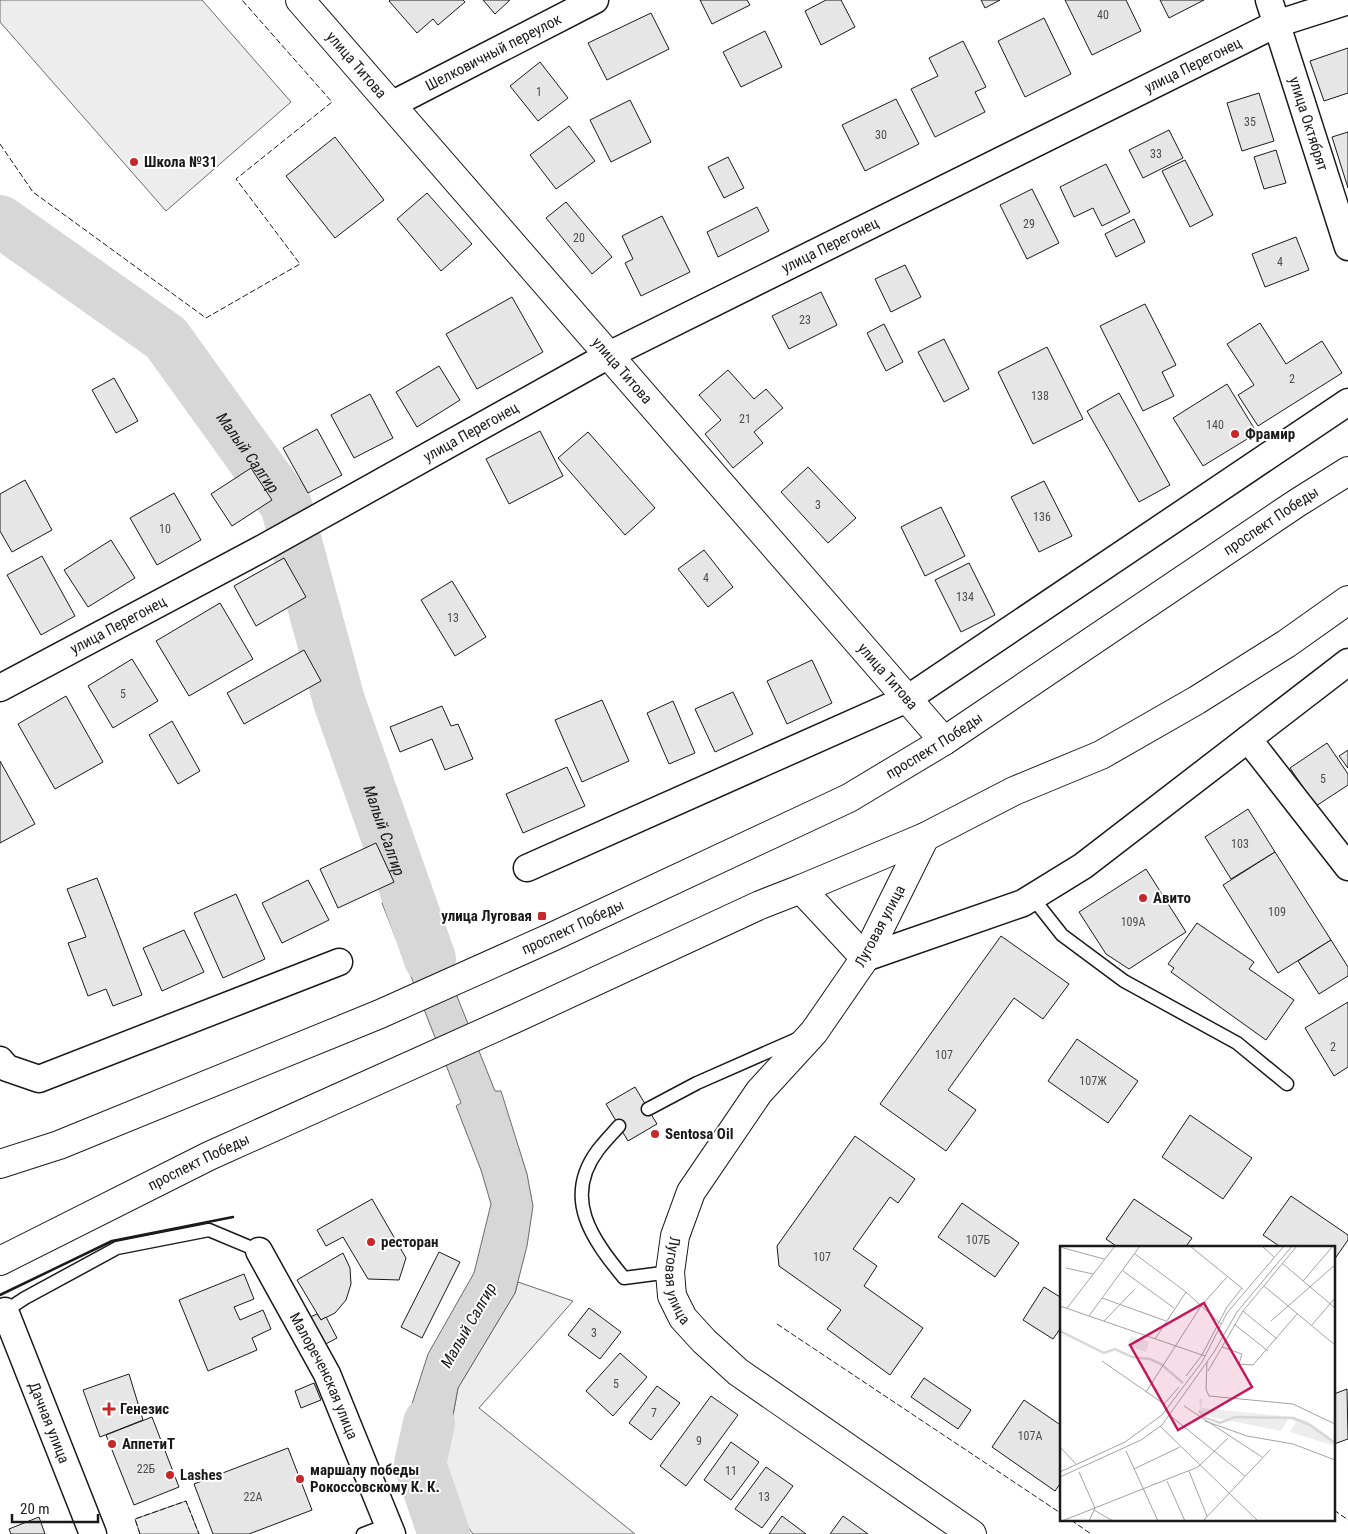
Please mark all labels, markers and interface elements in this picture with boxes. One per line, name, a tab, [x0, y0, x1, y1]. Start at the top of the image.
house number: 40	[1097, 8, 1109, 22]
street label: Шелковичный переулок	[422, 10, 564, 95]
street label: улица Титова	[323, 28, 390, 102]
street label: улица Перегонец	[1141, 34, 1245, 97]
street label: улица Октябрят	[1285, 74, 1332, 173]
house number: 1	[536, 85, 542, 99]
house number: 35	[1244, 115, 1256, 129]
house number: 30	[875, 128, 887, 142]
house number: 33	[1150, 147, 1162, 161]
place label: Школа №31	[144, 153, 217, 171]
marker: Школа №31	[128, 156, 140, 168]
street label: улица Перегонец	[779, 214, 882, 277]
house number: 29	[1023, 217, 1035, 231]
house number: 20	[573, 231, 585, 245]
house number: 4	[1277, 255, 1283, 269]
house number: 23	[799, 313, 811, 327]
street label: улица Титова	[588, 334, 656, 408]
house number: 2	[1289, 372, 1295, 386]
house number: 138	[1031, 389, 1049, 403]
street label: улица Перегонец	[420, 398, 522, 466]
water label: Малый Салгир	[212, 409, 283, 497]
house number: 21	[739, 412, 751, 426]
house number: 140	[1206, 418, 1224, 432]
place label: Фрамир	[1245, 425, 1295, 443]
marker: Фрамир	[1229, 428, 1241, 440]
street label: проспект Победы	[1220, 483, 1322, 559]
house number: 3	[815, 498, 821, 512]
house number: 136	[1033, 510, 1051, 524]
house number: 10	[159, 522, 171, 536]
house number: 4	[703, 571, 709, 585]
house number: 134	[956, 590, 974, 604]
street label: улица Перегонец	[67, 592, 169, 658]
house number: 13	[447, 611, 459, 625]
street label: улица Титова	[854, 639, 922, 713]
house number: 5	[120, 687, 126, 701]
street label: проспект Победы	[883, 709, 986, 783]
house number: 5	[1320, 772, 1326, 786]
water label: Малый Салгир	[359, 783, 409, 878]
house number: 103	[1231, 837, 1249, 851]
street label: Луговая улица	[851, 882, 909, 970]
place label: Авито	[1153, 889, 1191, 907]
marker: Авито	[1137, 892, 1149, 904]
street label: проспект Победы	[519, 896, 627, 958]
house number: 109	[1268, 905, 1286, 919]
place label: улица Луговая	[441, 907, 532, 925]
marker: улица Луговая	[536, 910, 548, 922]
house number: 109А	[1121, 915, 1145, 929]
house number: 2	[1330, 1040, 1336, 1054]
house number: 107	[935, 1048, 953, 1062]
house number: 107Ж	[1079, 1074, 1107, 1088]
place label: Sentosa Oil	[665, 1125, 733, 1143]
marker: Sentosa Oil	[649, 1128, 661, 1140]
street label: проспект Победы	[145, 1130, 252, 1194]
place label: ресторан	[381, 1233, 439, 1251]
house number: 107Б	[966, 1233, 991, 1247]
marker: ресторан	[365, 1236, 377, 1248]
street label: Луговая улица	[661, 1236, 694, 1329]
inset map	[1060, 1246, 1336, 1522]
house number: 107	[813, 1250, 831, 1264]
water label: Малый Салгир	[437, 1279, 500, 1371]
street label: Малореченская улица	[286, 1309, 362, 1442]
house number: 3	[591, 1326, 597, 1340]
house number: 5	[613, 1377, 619, 1391]
street label: Дачная улица	[25, 1379, 73, 1466]
place label: Генезис	[120, 1400, 169, 1418]
marker: Генезис	[102, 1402, 116, 1416]
house number: 7	[651, 1406, 657, 1420]
house number: 107А	[1018, 1429, 1042, 1443]
house number: 9	[696, 1434, 702, 1448]
place label: АппетиТ	[122, 1435, 175, 1453]
marker: АппетиТ	[106, 1438, 118, 1450]
place label: маршалу победы Рокоссовскому К. К.	[310, 1461, 440, 1496]
house number: 22Б	[137, 1462, 156, 1476]
house number: 11	[725, 1464, 737, 1478]
place label: Lashes	[180, 1466, 223, 1484]
marker: Lashes	[164, 1469, 176, 1481]
marker: маршалу победы Рокоссовскому К. К.	[294, 1473, 306, 1485]
house number: 22А	[244, 1490, 262, 1504]
house number: 13	[758, 1490, 770, 1504]
scale bar	[12, 1492, 99, 1524]
text: 20 m	[20, 1500, 50, 1518]

